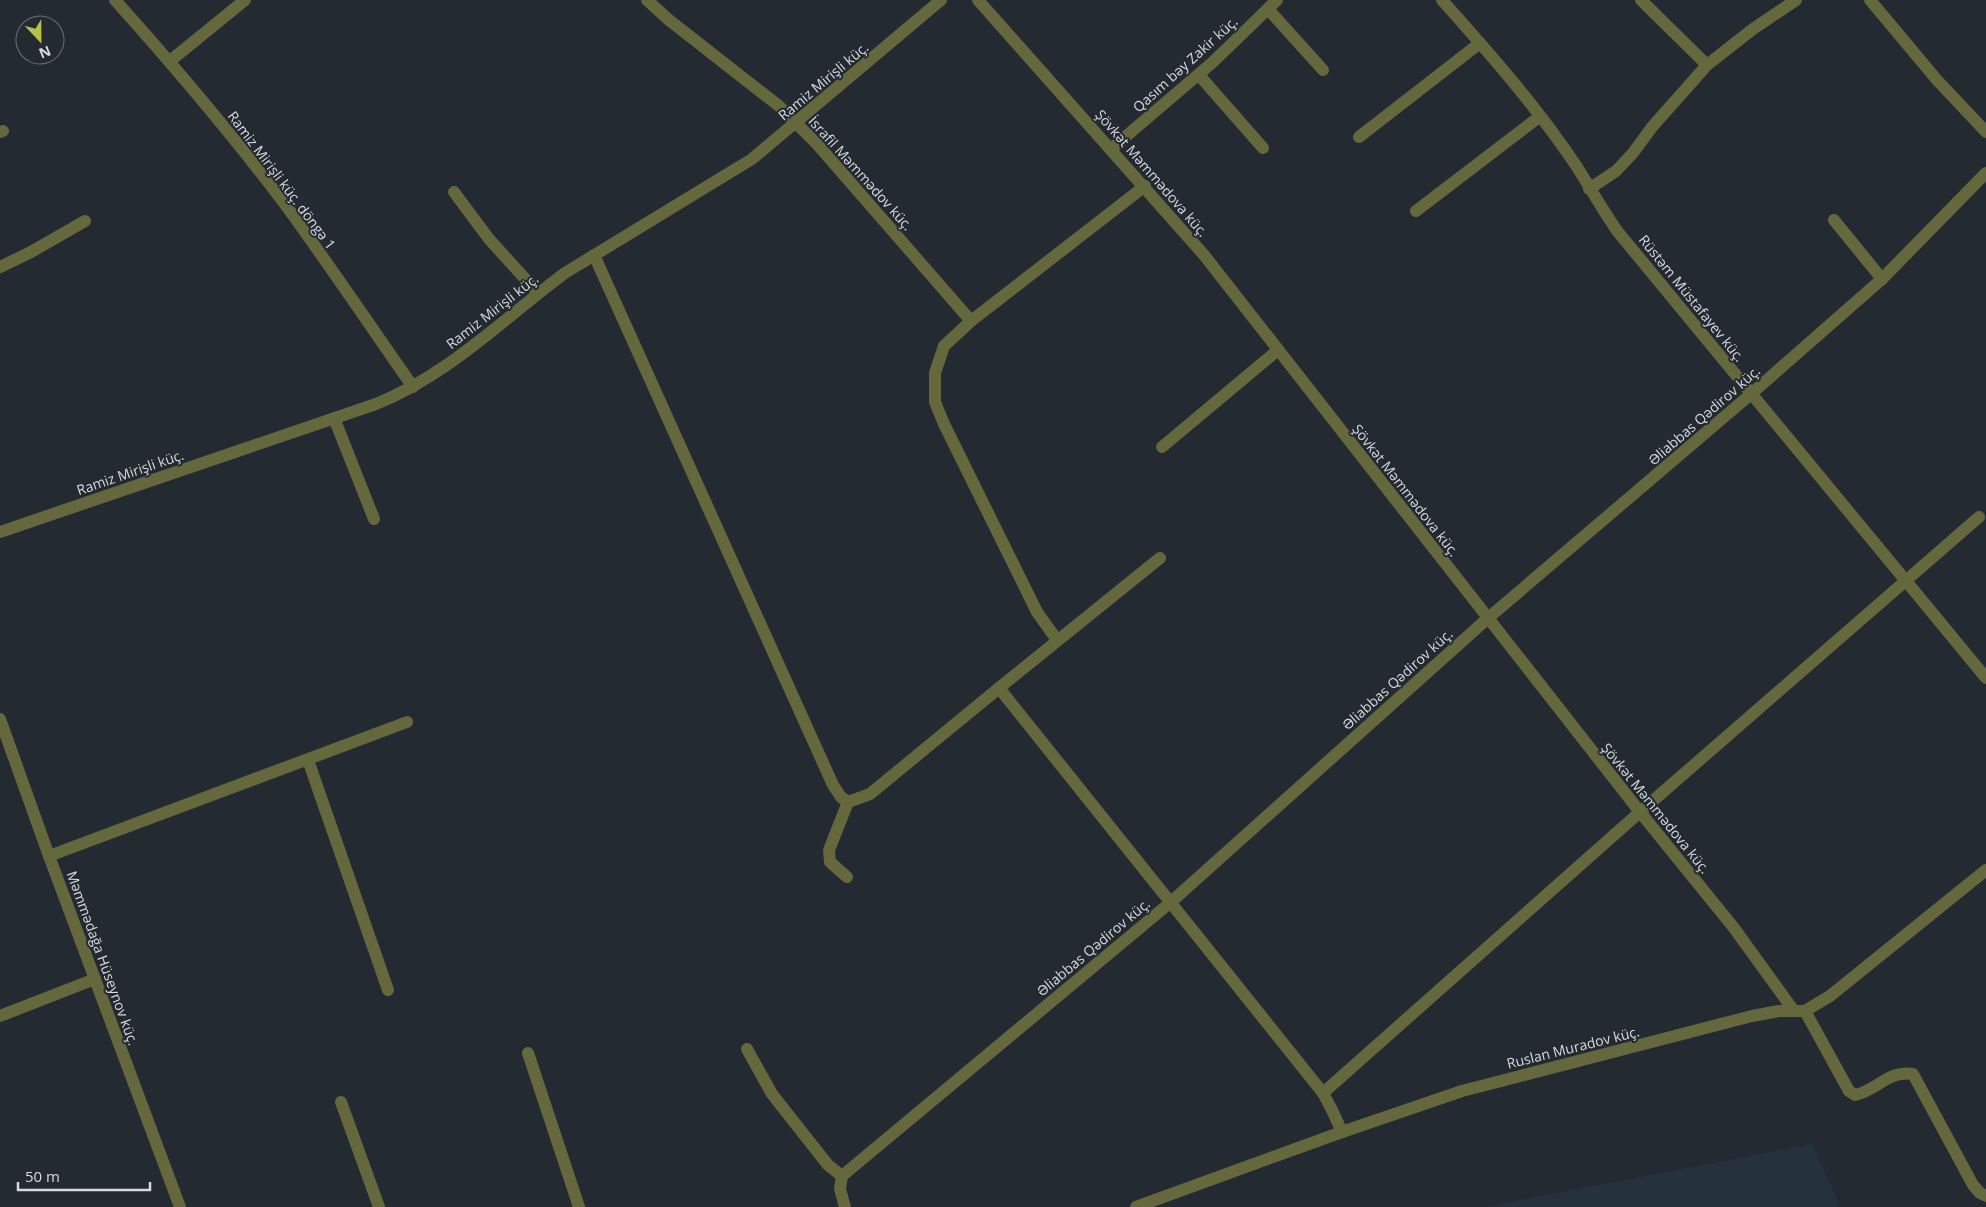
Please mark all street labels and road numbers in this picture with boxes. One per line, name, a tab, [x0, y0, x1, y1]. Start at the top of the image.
street label: Qasım bəy Zakir küç.	[1129, 12, 1241, 116]
street label: Ramiz Mirişli küç.	[774, 38, 872, 124]
street label: Şövkət Məmmədova küç.	[1091, 105, 1213, 241]
street label: Ramiz Mirişli küç. döngə 1	[224, 107, 340, 253]
street label: İsrafil Məmmədov küç.	[805, 112, 917, 234]
street label: Rüstəm Müstafayev küç.	[1635, 231, 1749, 365]
street label: Ramiz Mirişli küç.	[442, 269, 542, 353]
street label: Əliabbas Qədirov küç.	[1644, 361, 1764, 469]
street label: Şövkət Məmmədova küç.	[1348, 420, 1464, 560]
street label: Ramiz Mirişli küç.	[74, 445, 186, 499]
street label: Əliabbas Qədirov küç.	[1338, 624, 1456, 734]
street label: Şövkət Məmmədova küç.	[1597, 739, 1715, 877]
street label: Məmmədağa Hüseynov küç.	[63, 868, 143, 1048]
street label: Əliabbas Qədirov küç.	[1032, 894, 1154, 1000]
street label: Ruslan Muradov küç.	[1505, 1021, 1641, 1073]

